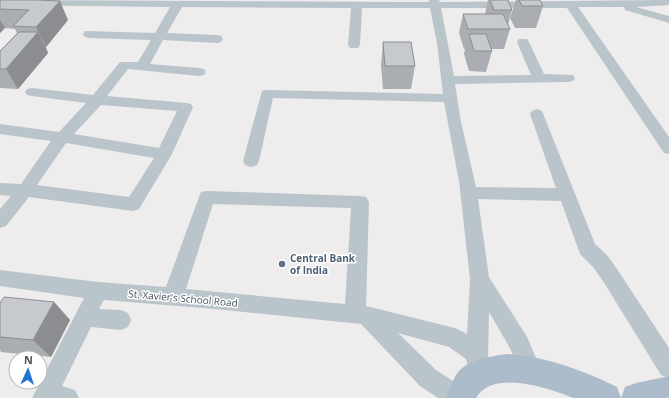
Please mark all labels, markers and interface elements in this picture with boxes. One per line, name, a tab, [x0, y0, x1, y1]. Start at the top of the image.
place label: Central Bank of India	[290, 251, 356, 277]
marker: Central Bank of India	[277, 259, 287, 269]
street label: St. Xavier's School Road	[128, 286, 238, 310]
north arrow	[8, 350, 48, 390]
text: N	[24, 352, 33, 367]

